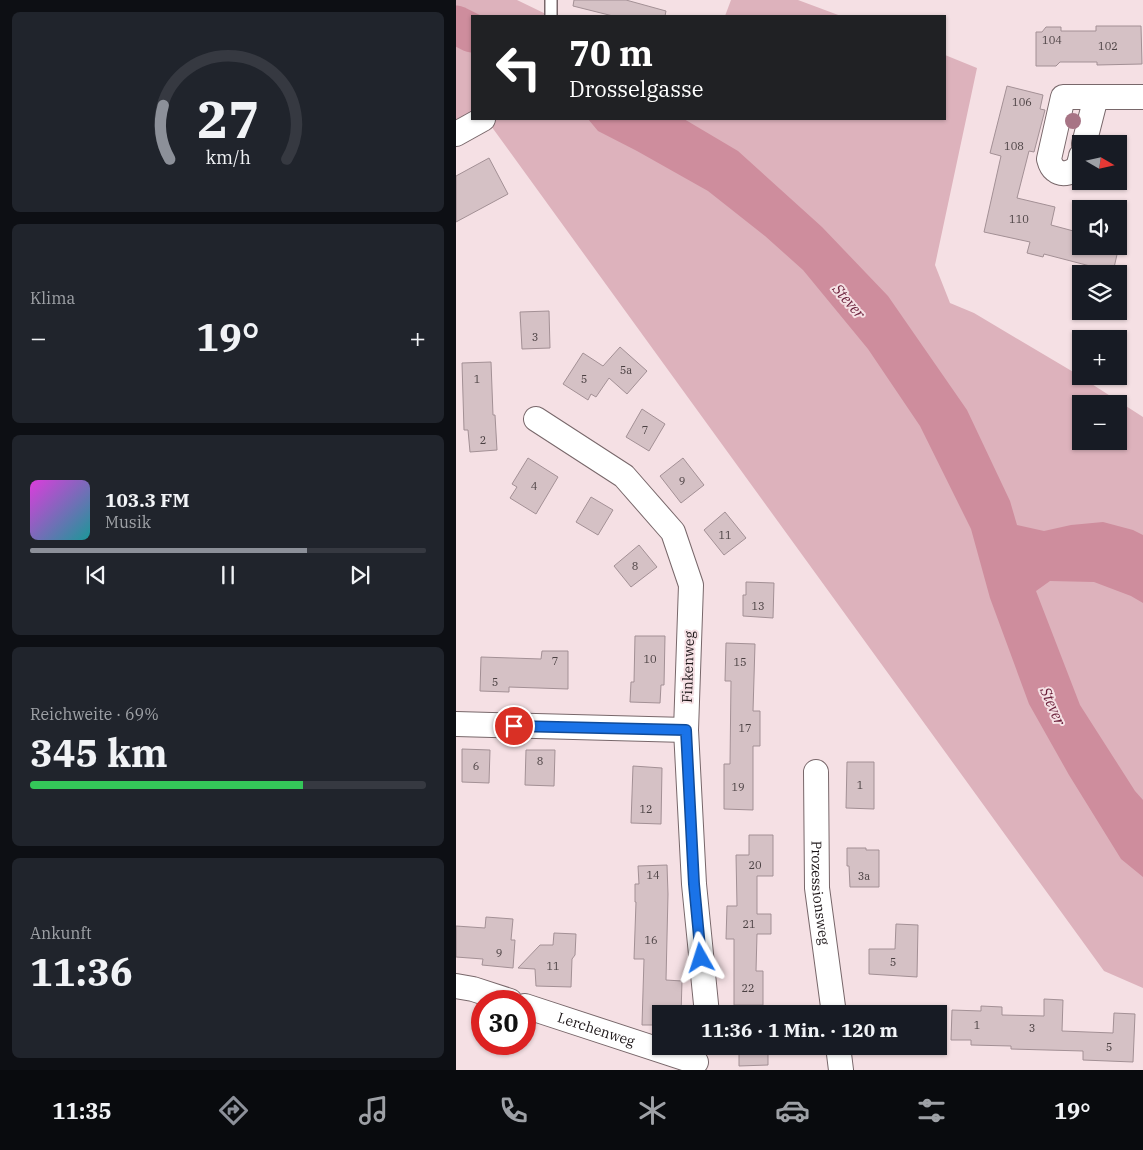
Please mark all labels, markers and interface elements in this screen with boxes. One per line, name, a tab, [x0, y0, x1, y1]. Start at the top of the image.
text: 70 m	[569, 30, 653, 76]
house number: 104	[1042, 33, 1062, 47]
icon: left	[486, 35, 551, 100]
house number: 102	[1098, 39, 1118, 53]
text: Drosselgasse	[569, 74, 703, 103]
text: 27	[197, 85, 259, 152]
house number: 106	[1012, 95, 1032, 109]
north arrow	[1072, 135, 1127, 190]
map controls	[1072, 135, 1127, 450]
house number: 108	[1004, 139, 1024, 153]
text: km/h	[205, 146, 251, 169]
button: sound	[1072, 200, 1127, 255]
house number: 110	[1009, 212, 1029, 226]
button: layers	[1072, 265, 1127, 320]
water label: Stever	[828, 279, 870, 323]
text: Klima	[30, 288, 75, 308]
text: 19°	[196, 312, 260, 361]
text: −	[30, 319, 47, 356]
text: +	[409, 319, 426, 356]
house number: 3	[532, 330, 538, 344]
button: +	[1072, 330, 1127, 385]
house number: 5a	[620, 363, 632, 377]
house number: 1	[474, 372, 480, 386]
house number: 5	[581, 372, 587, 386]
button: −	[1072, 395, 1127, 450]
house number: 7	[642, 423, 648, 437]
house number: 2	[480, 433, 486, 447]
house number: 9	[679, 474, 685, 488]
house number: 4	[531, 479, 538, 493]
text: 103.3 FM	[105, 488, 190, 512]
text: Musik	[105, 512, 151, 532]
house number: 11	[718, 528, 732, 542]
house number: 8	[632, 559, 638, 573]
icon: previous	[82, 561, 110, 589]
icon: pause	[214, 561, 242, 589]
icon: next	[346, 561, 374, 589]
house number: 13	[751, 599, 765, 613]
street label: Finkenweg	[678, 630, 698, 703]
house number: 10	[643, 652, 657, 666]
house number: 7	[552, 654, 558, 668]
house number: 15	[733, 655, 747, 669]
house number: 5	[492, 675, 498, 689]
water label: Stever	[1036, 683, 1070, 729]
text: Reichweite · 69%	[30, 704, 159, 724]
pin	[493, 705, 535, 747]
icon: arrive	[500, 712, 528, 740]
house number: 17	[738, 721, 752, 735]
text: 345 km	[30, 728, 168, 777]
house number: 8	[537, 754, 543, 768]
house number: 6	[473, 759, 479, 773]
house number: 1	[857, 778, 863, 792]
house number: 19	[731, 780, 745, 794]
house number: 12	[639, 802, 653, 816]
street label: Prozessionsweg	[808, 841, 834, 946]
house number: 20	[748, 858, 762, 872]
house number: 14	[646, 868, 660, 882]
house number: 3a	[858, 869, 870, 883]
house number: 21	[742, 917, 756, 931]
text: Ankunft	[30, 923, 92, 943]
position arrow	[674, 931, 726, 983]
house number: 16	[644, 933, 658, 947]
house number: 9	[496, 946, 502, 960]
text: 11:36	[30, 947, 133, 996]
house number: 5	[890, 955, 896, 969]
house number: 11	[546, 959, 560, 973]
house number: 22	[741, 981, 755, 995]
speed limit sign: 30	[471, 990, 536, 1055]
street label: Lerchenweg	[555, 1008, 638, 1051]
text: 11:36 · 1 Min. · 120 m	[701, 1018, 898, 1042]
house number: 1	[974, 1018, 980, 1032]
house number: 3	[1029, 1021, 1035, 1035]
house number: 5	[1106, 1040, 1112, 1054]
icon: directions	[216, 1093, 251, 1128]
icon: music	[356, 1093, 391, 1128]
icon: phone	[496, 1093, 531, 1128]
icon: climate	[635, 1093, 670, 1128]
icon: car	[775, 1093, 810, 1128]
icon: filters	[914, 1093, 949, 1128]
text: 11:35	[52, 1096, 112, 1125]
text: 19°	[1054, 1096, 1091, 1125]

